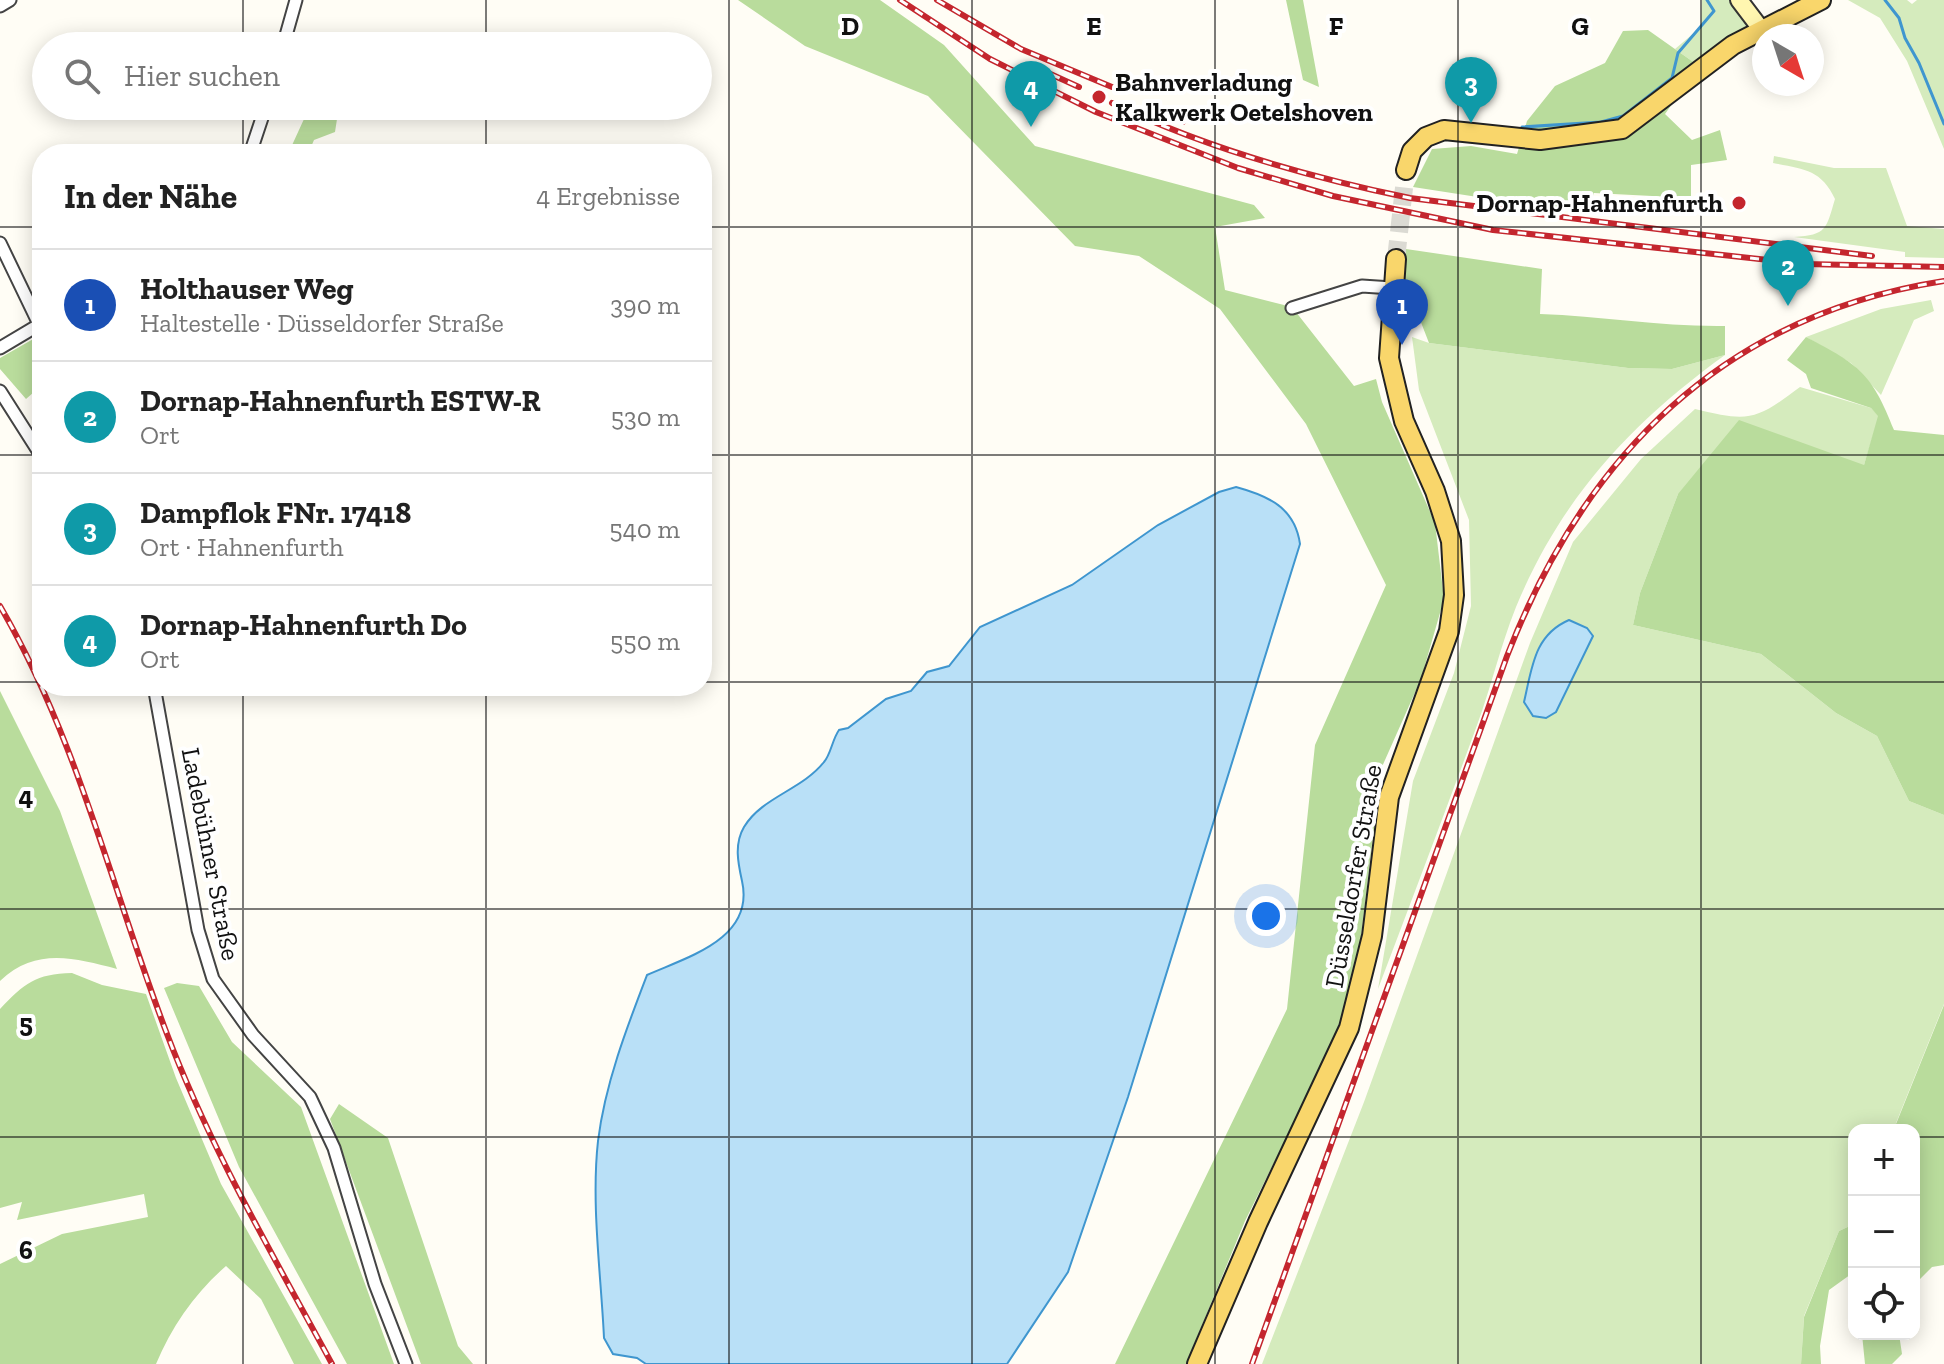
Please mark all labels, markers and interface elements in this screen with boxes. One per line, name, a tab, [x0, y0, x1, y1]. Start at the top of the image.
text: D	[841, 10, 859, 42]
text: E	[1086, 10, 1102, 42]
text: F	[1329, 10, 1344, 42]
text: G	[1571, 10, 1589, 42]
north arrow	[1752, 24, 1824, 96]
search box	[32, 32, 712, 120]
icon: search	[60, 54, 104, 98]
pin: 3	[1445, 57, 1497, 123]
text: Hier suchen	[124, 58, 280, 94]
pin: 4	[1005, 61, 1057, 127]
place label: Bahnverladung Kalkwerk Oetelshoven	[1115, 66, 1373, 128]
marker: Bahnverladung Kalkwerk Oetelshoven	[1090, 88, 1108, 106]
text: In der Nähe	[64, 176, 237, 217]
text: 4 Ergebnisse	[536, 180, 680, 212]
place label: Dornap-Hahnenfurth	[1476, 187, 1723, 219]
marker: Dornap-Hahnenfurth	[1730, 194, 1748, 212]
pin: 2	[1762, 240, 1814, 306]
text: Holthauser Weg	[140, 271, 354, 307]
pin: 1	[1376, 279, 1428, 345]
text: 1	[85, 289, 95, 321]
text: 390 m	[610, 289, 680, 321]
text: Haltestelle · Düsseldorfer Straße	[140, 307, 504, 339]
text: Dornap-Hahnenfurth ESTW-R	[140, 383, 541, 419]
text: 2	[83, 401, 97, 433]
text: 530 m	[611, 401, 680, 433]
text: Ort	[140, 419, 180, 451]
text: Dampflok FNr. 17418	[140, 495, 411, 531]
text: 3	[83, 513, 97, 545]
text: 540 m	[609, 513, 680, 545]
text: Ort · Hahnenfurth	[140, 531, 344, 563]
text: Dornap-Hahnenfurth Do	[140, 607, 467, 643]
text: 4	[83, 625, 97, 657]
text: 550 m	[610, 625, 680, 657]
text: Ort	[140, 643, 180, 675]
street label: Ladebühner Straße	[175, 745, 247, 963]
street label: Düsseldorfer Straße	[1318, 762, 1388, 990]
text: 4	[19, 780, 34, 812]
your location	[1246, 896, 1286, 936]
text: 5	[19, 1007, 33, 1039]
map controls	[1848, 1124, 1920, 1340]
button: +	[1848, 1124, 1920, 1196]
button: −	[1848, 1196, 1920, 1268]
text: 6	[19, 1234, 33, 1266]
button: locate	[1848, 1268, 1920, 1340]

